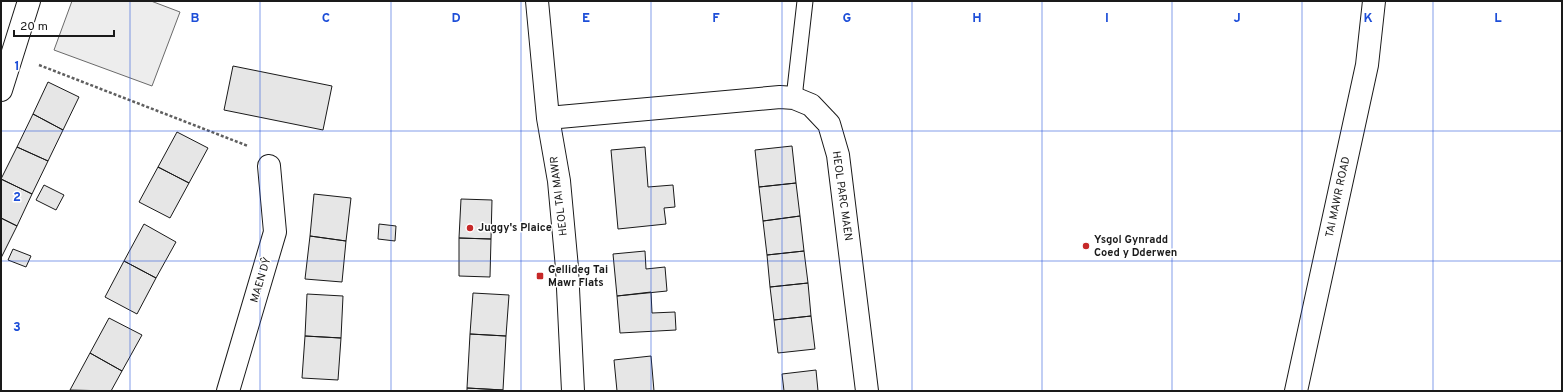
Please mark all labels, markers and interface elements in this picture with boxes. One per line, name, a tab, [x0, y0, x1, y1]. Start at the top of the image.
text: B	[191, 11, 200, 27]
text: C	[322, 11, 330, 27]
text: D	[451, 11, 461, 27]
text: E	[582, 11, 590, 27]
text: F	[712, 11, 720, 27]
text: G	[843, 11, 852, 27]
text: H	[972, 11, 982, 27]
text: I	[1105, 11, 1109, 27]
text: J	[1233, 11, 1241, 27]
text: K	[1363, 11, 1373, 27]
text: L	[1494, 11, 1502, 27]
scale bar	[14, 12, 114, 38]
text: 20 m	[20, 19, 48, 35]
text: 1	[14, 59, 20, 75]
street label: HEOL PARC MAEN	[829, 150, 855, 242]
street label: HEOL TAI MAWR	[547, 155, 571, 237]
street label: TAI MAWR ROAD	[1323, 155, 1353, 239]
text: 2	[13, 190, 21, 206]
place label: Juggy's Plaice	[478, 221, 552, 235]
marker: Juggy's Plaice	[465, 223, 475, 233]
place label: Ysgol Gynradd Coed y Dderwen	[1094, 233, 1177, 260]
marker: Ysgol Gynradd Coed y Dderwen	[1081, 241, 1091, 251]
street label: MAEN DŶ	[247, 255, 275, 304]
place label: Gellideg Tai Mawr Flats	[548, 263, 608, 290]
marker: Gellideg Tai Mawr Flats	[535, 271, 545, 281]
text: 3	[13, 320, 21, 336]

